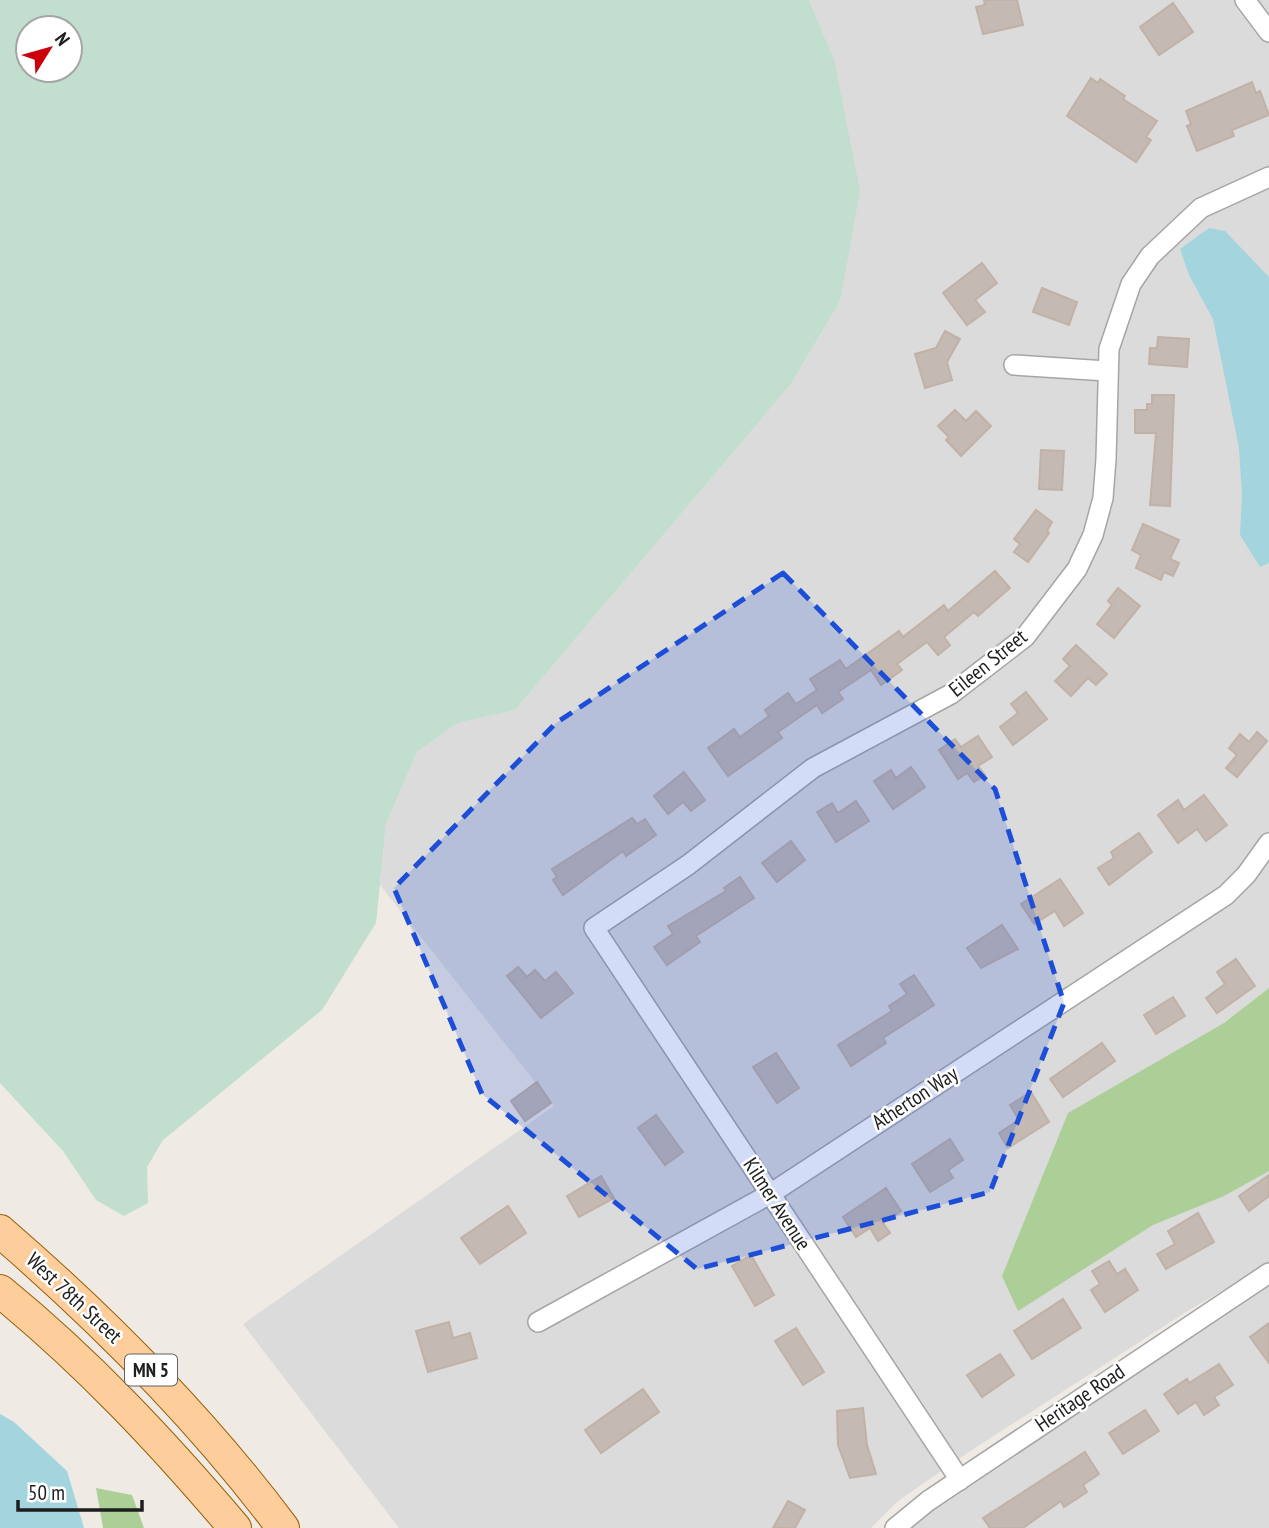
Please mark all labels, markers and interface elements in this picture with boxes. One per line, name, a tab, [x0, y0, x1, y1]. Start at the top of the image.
north arrow	[14, 14, 84, 84]
text: N	[50, 27, 75, 50]
street label: Eileen Street	[943, 623, 1032, 702]
street label: Atherton Way	[867, 1060, 963, 1135]
street label: Kilmer Avenue	[738, 1152, 817, 1255]
street label: West 78th Street	[21, 1246, 128, 1349]
road number: MN 5	[125, 1354, 177, 1386]
street label: Heritage Road	[1030, 1358, 1130, 1437]
scale bar	[18, 1468, 142, 1512]
text: 50 m	[28, 1479, 65, 1506]

